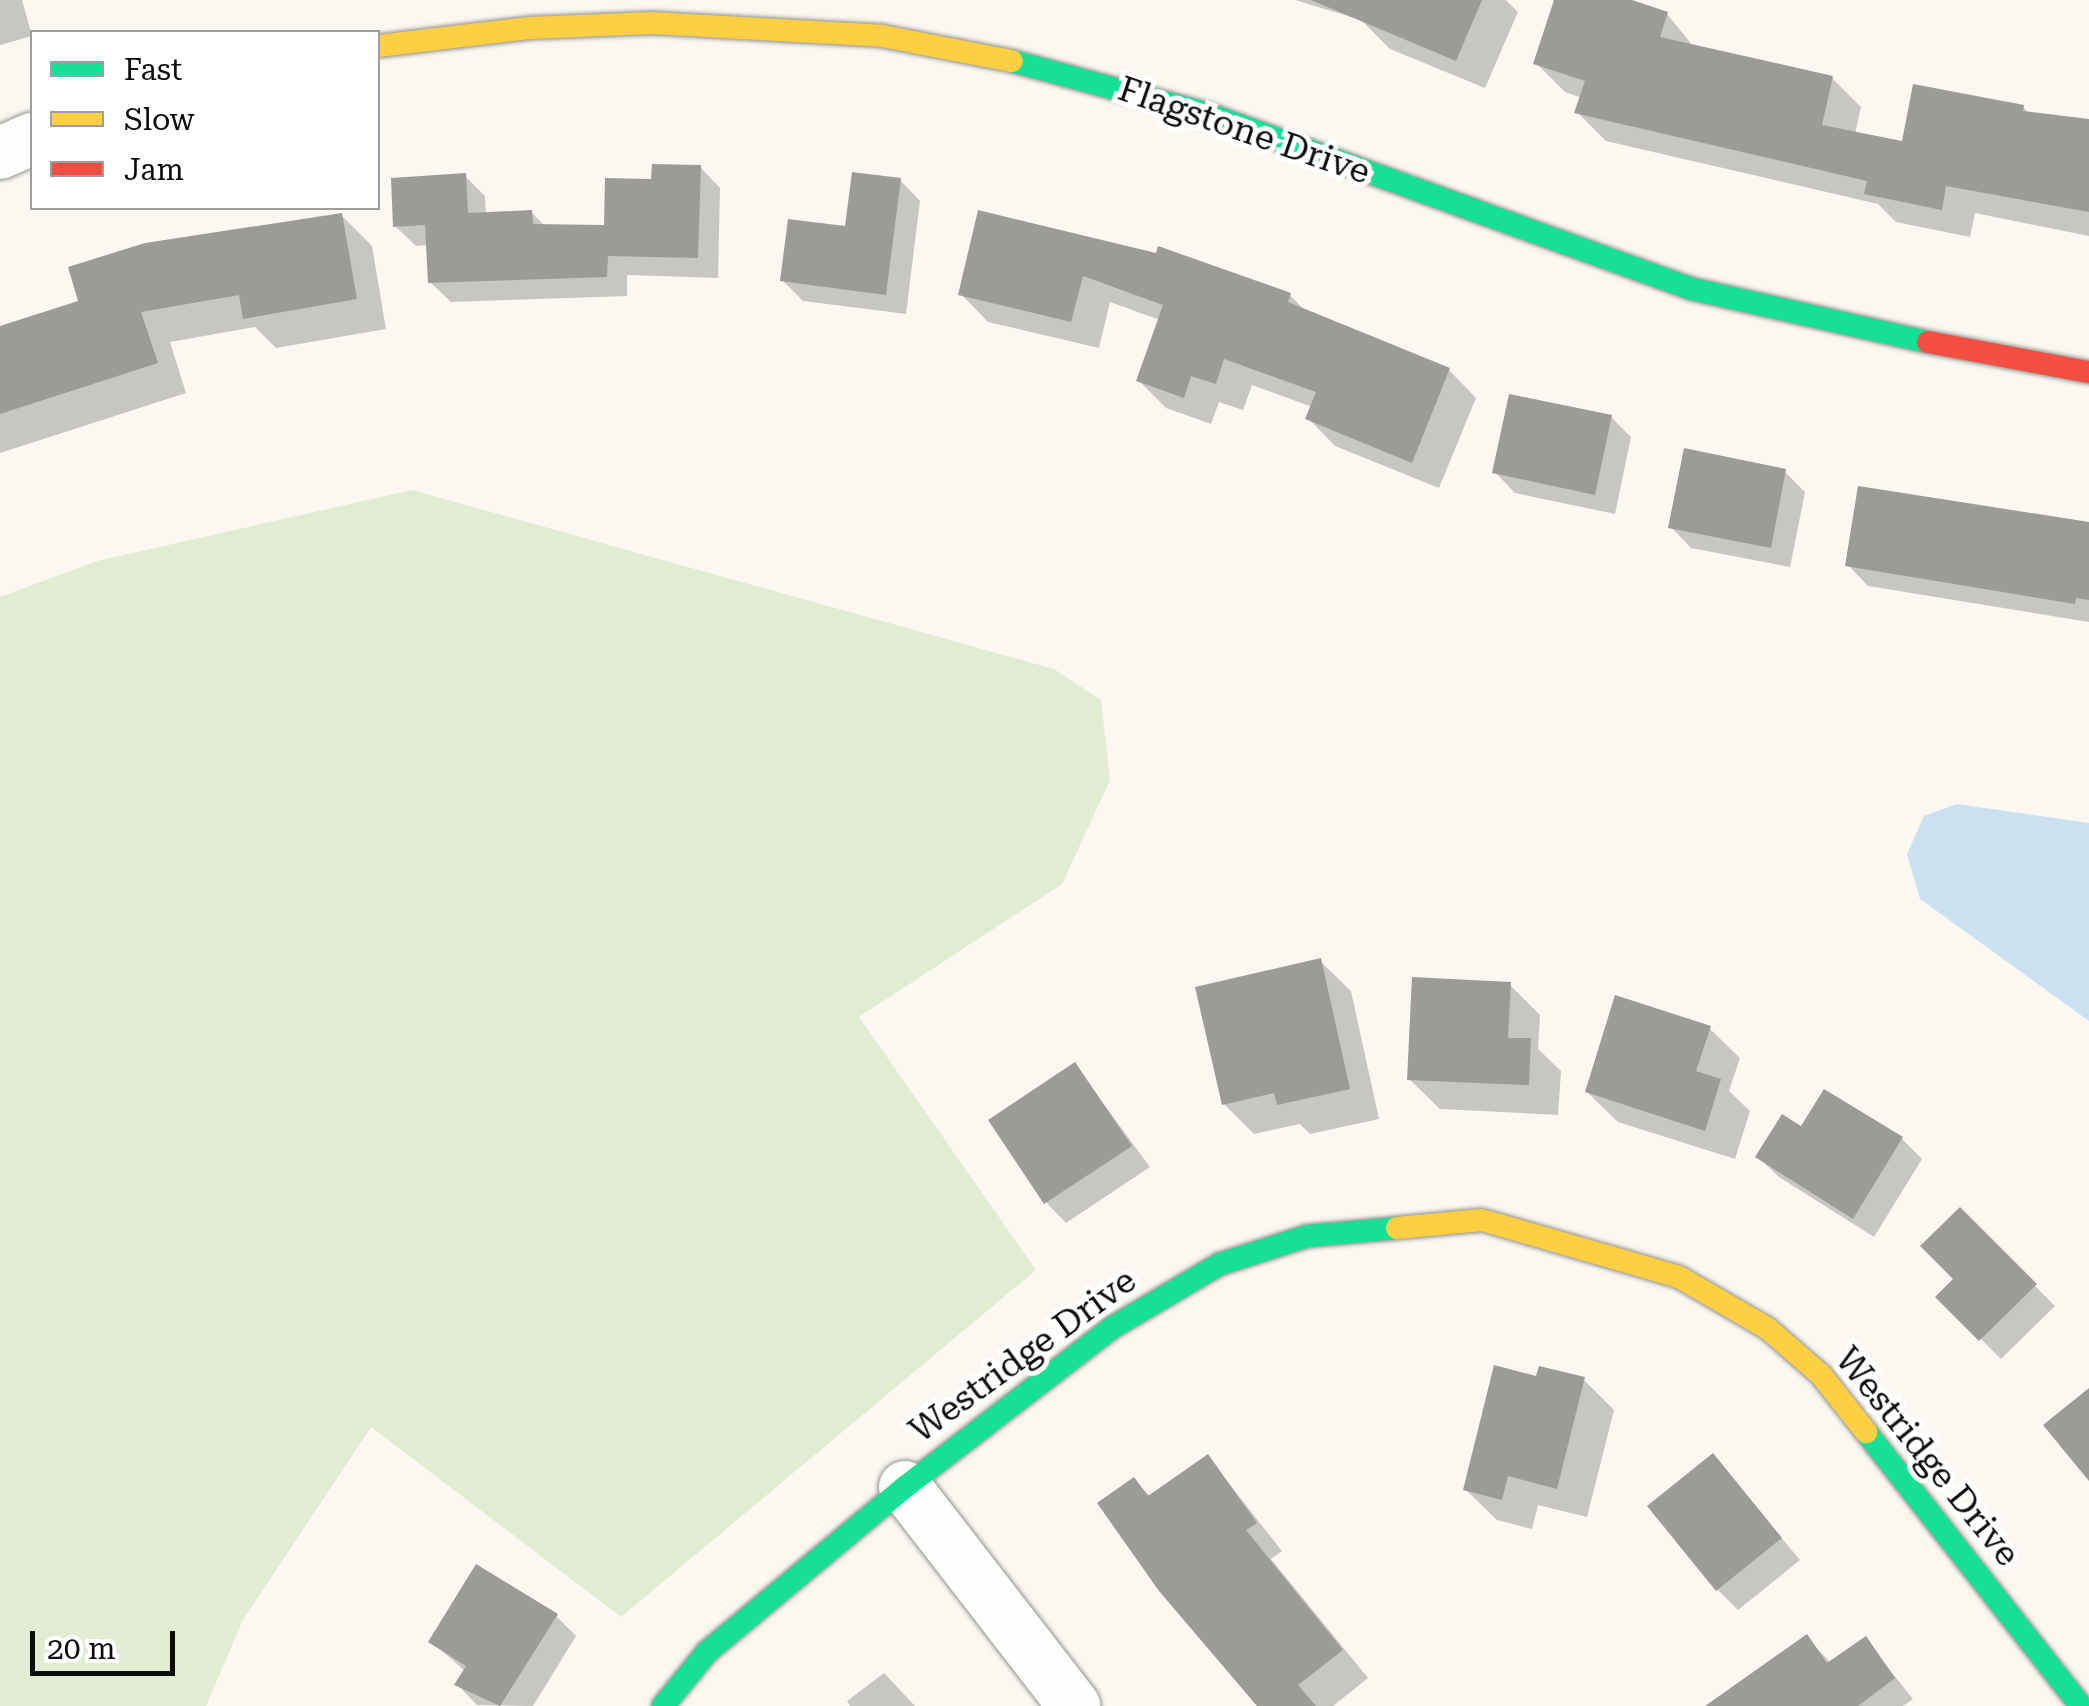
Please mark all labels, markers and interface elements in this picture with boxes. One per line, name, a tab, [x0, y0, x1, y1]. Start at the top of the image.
legend	[30, 30, 380, 210]
text: Fast	[124, 52, 182, 87]
street label: Flagstone Drive	[1113, 68, 1375, 194]
text: Slow	[124, 102, 195, 137]
text: Jam	[124, 152, 184, 187]
street label: Westridge Drive	[902, 1260, 1144, 1452]
street label: Westridge Drive	[1826, 1339, 2028, 1575]
scale bar	[35, 1611, 180, 1673]
text: 20 m	[47, 1631, 116, 1666]

